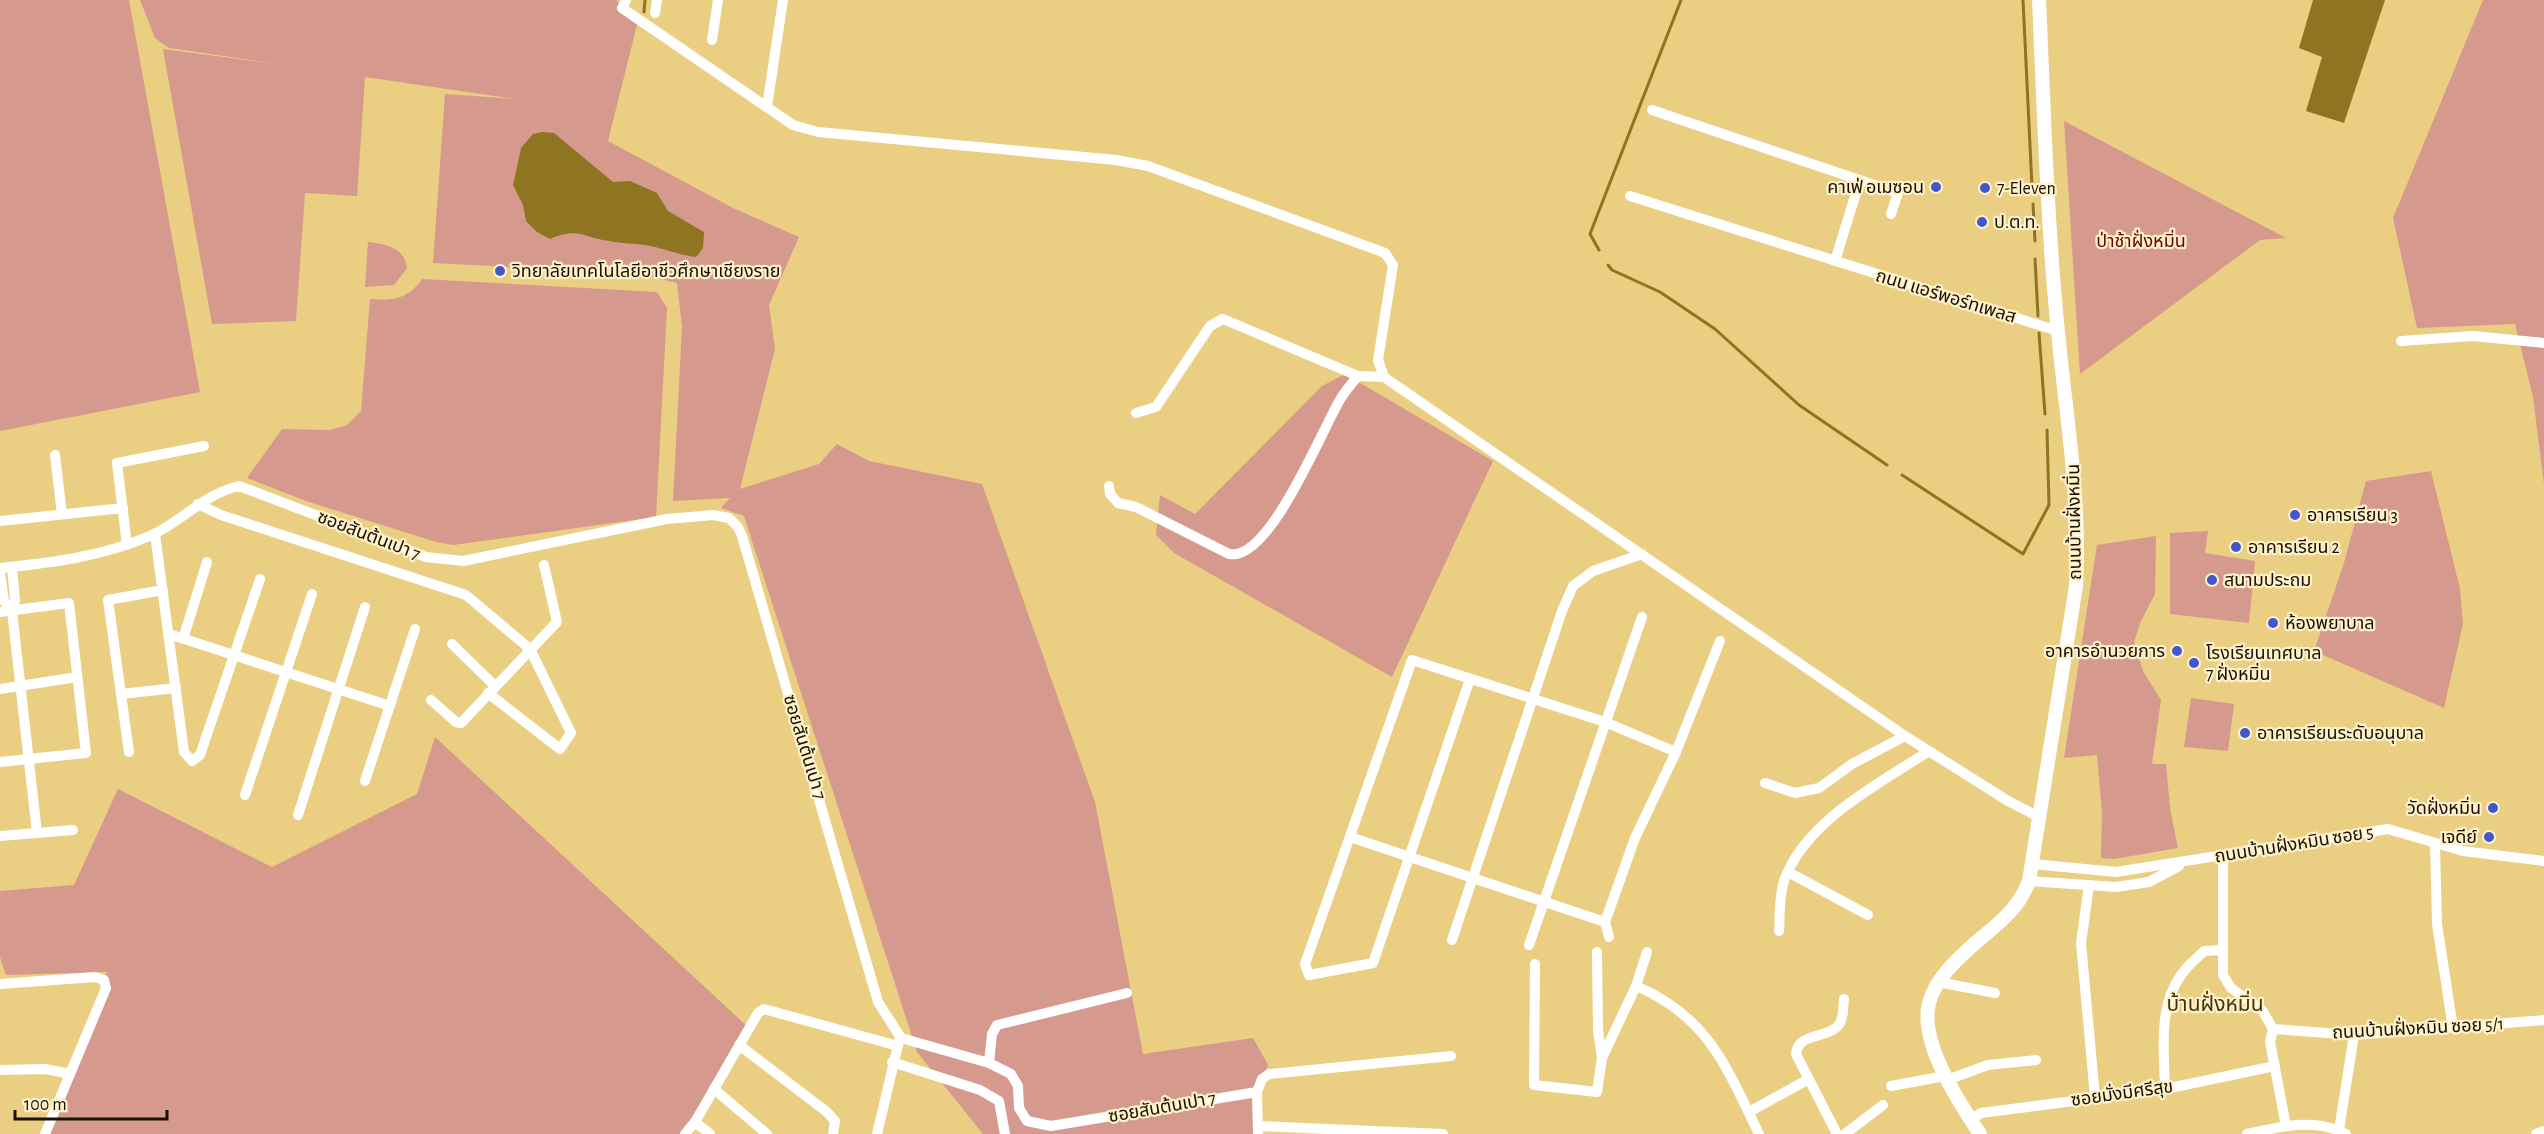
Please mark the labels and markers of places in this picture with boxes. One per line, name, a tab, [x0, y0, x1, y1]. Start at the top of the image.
place label: คาเฟ่ อเมซอน	[1827, 177, 1924, 197]
marker: คาเฟ่ อเมซอน	[1929, 180, 1943, 194]
place label: 7-Eleven	[1997, 180, 2056, 198]
marker: 7-Eleven	[1978, 181, 1992, 195]
place label: ป.ต.ท.	[1994, 214, 2040, 232]
marker: ป.ต.ท.	[1975, 215, 1989, 229]
place label: วิทยาลัยเทคโนโลยีอาชีวศึกษาเชียงราย	[511, 262, 780, 281]
marker: วิทยาลัยเทคโนโลยีอาชีวศึกษาเชียงราย	[493, 264, 507, 278]
place label: อาคารเรียน 3	[2307, 506, 2398, 525]
marker: อาคารเรียน 3	[2288, 508, 2302, 522]
place label: อาคารเรียน 2	[2248, 538, 2340, 557]
marker: อาคารเรียน 2	[2229, 540, 2243, 554]
place label: สนามประถม	[2224, 572, 2311, 590]
marker: สนามประถม	[2205, 573, 2219, 587]
place label: ห้องพยาบาล	[2285, 613, 2375, 633]
marker: ห้องพยาบาล	[2266, 616, 2280, 630]
place label: อาคารอำนวยการ	[2045, 643, 2165, 661]
marker: อาคารอำนวยการ	[2170, 644, 2184, 658]
place label: โรงเรียนเทศบาล 7 ฝั่งหมิ่น	[2206, 644, 2322, 684]
marker: โรงเรียนเทศบาล 7 ฝั่งหมิ่น	[2187, 656, 2201, 670]
place label: อาคารเรียนระดับอนุบาล	[2257, 724, 2424, 744]
marker: อาคารเรียนระดับอนุบาล	[2238, 726, 2252, 740]
place label: วัดฝั่งหมิ่น	[2407, 796, 2481, 818]
marker: วัดฝั่งหมิ่น	[2486, 801, 2500, 815]
place label: เจดีย์	[2441, 828, 2477, 847]
marker: เจดีย์	[2482, 830, 2496, 844]

